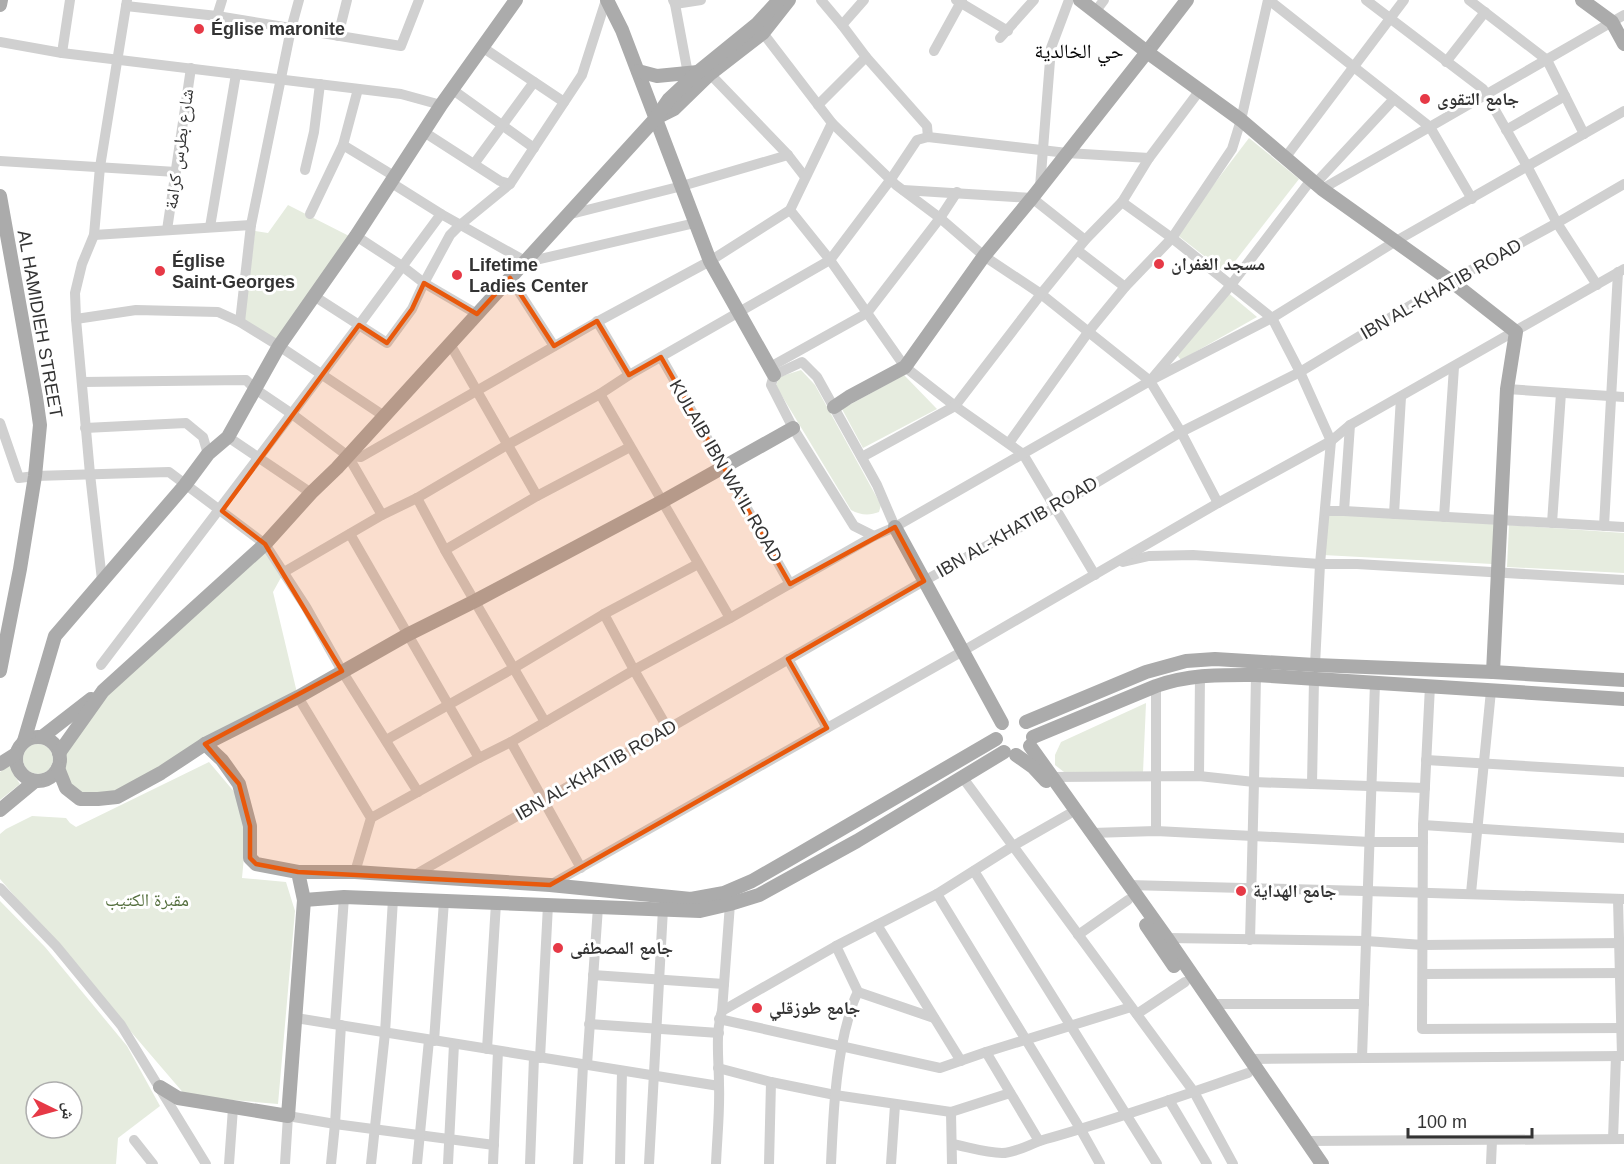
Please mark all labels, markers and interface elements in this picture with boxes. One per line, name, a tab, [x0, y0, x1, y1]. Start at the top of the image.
place label: Église maronite	[211, 18, 345, 39]
marker: Église maronite	[192, 22, 206, 36]
district label: حي الخالدية	[1034, 40, 1124, 67]
street label: شارع بطرس كرامة	[161, 88, 198, 211]
place label: جامع التقوى	[1437, 89, 1519, 111]
marker: جامع التقوى	[1418, 92, 1432, 106]
street label: AL HAMIDIEH STREET	[14, 229, 66, 419]
street label: IBN AL-KHATIB ROAD	[1357, 235, 1525, 343]
place label: Église Saint-Georges	[172, 250, 295, 292]
place label: مسجد الغفران	[1171, 254, 1265, 275]
place label: Lifetime Ladies Center	[469, 255, 588, 296]
marker: مسجد الغفران	[1152, 257, 1166, 271]
marker: Église Saint-Georges	[153, 264, 167, 278]
marker: Lifetime Ladies Center	[450, 268, 464, 282]
street label: KULAIB IBN WA'IL ROAD	[666, 376, 786, 566]
street label: IBN AL-KHATIB ROAD	[933, 473, 1101, 581]
street label: IBN AL-KHATIB ROAD	[512, 716, 680, 824]
place label: جامع الهداية	[1253, 881, 1337, 903]
marker: جامع الهداية	[1234, 884, 1248, 898]
park label: مقبرة الكتيب	[105, 890, 189, 911]
place label: جامع المصطفى	[570, 938, 674, 960]
marker: جامع المصطفى	[551, 941, 565, 955]
place label: جامع طوزقلي	[769, 998, 861, 1022]
marker: جامع طوزقلي	[750, 1001, 764, 1015]
north arrow	[24, 1080, 84, 1140]
scale bar	[1408, 1101, 1532, 1139]
text: ش	[58, 1102, 78, 1120]
text: 100 m	[1417, 1112, 1467, 1132]

